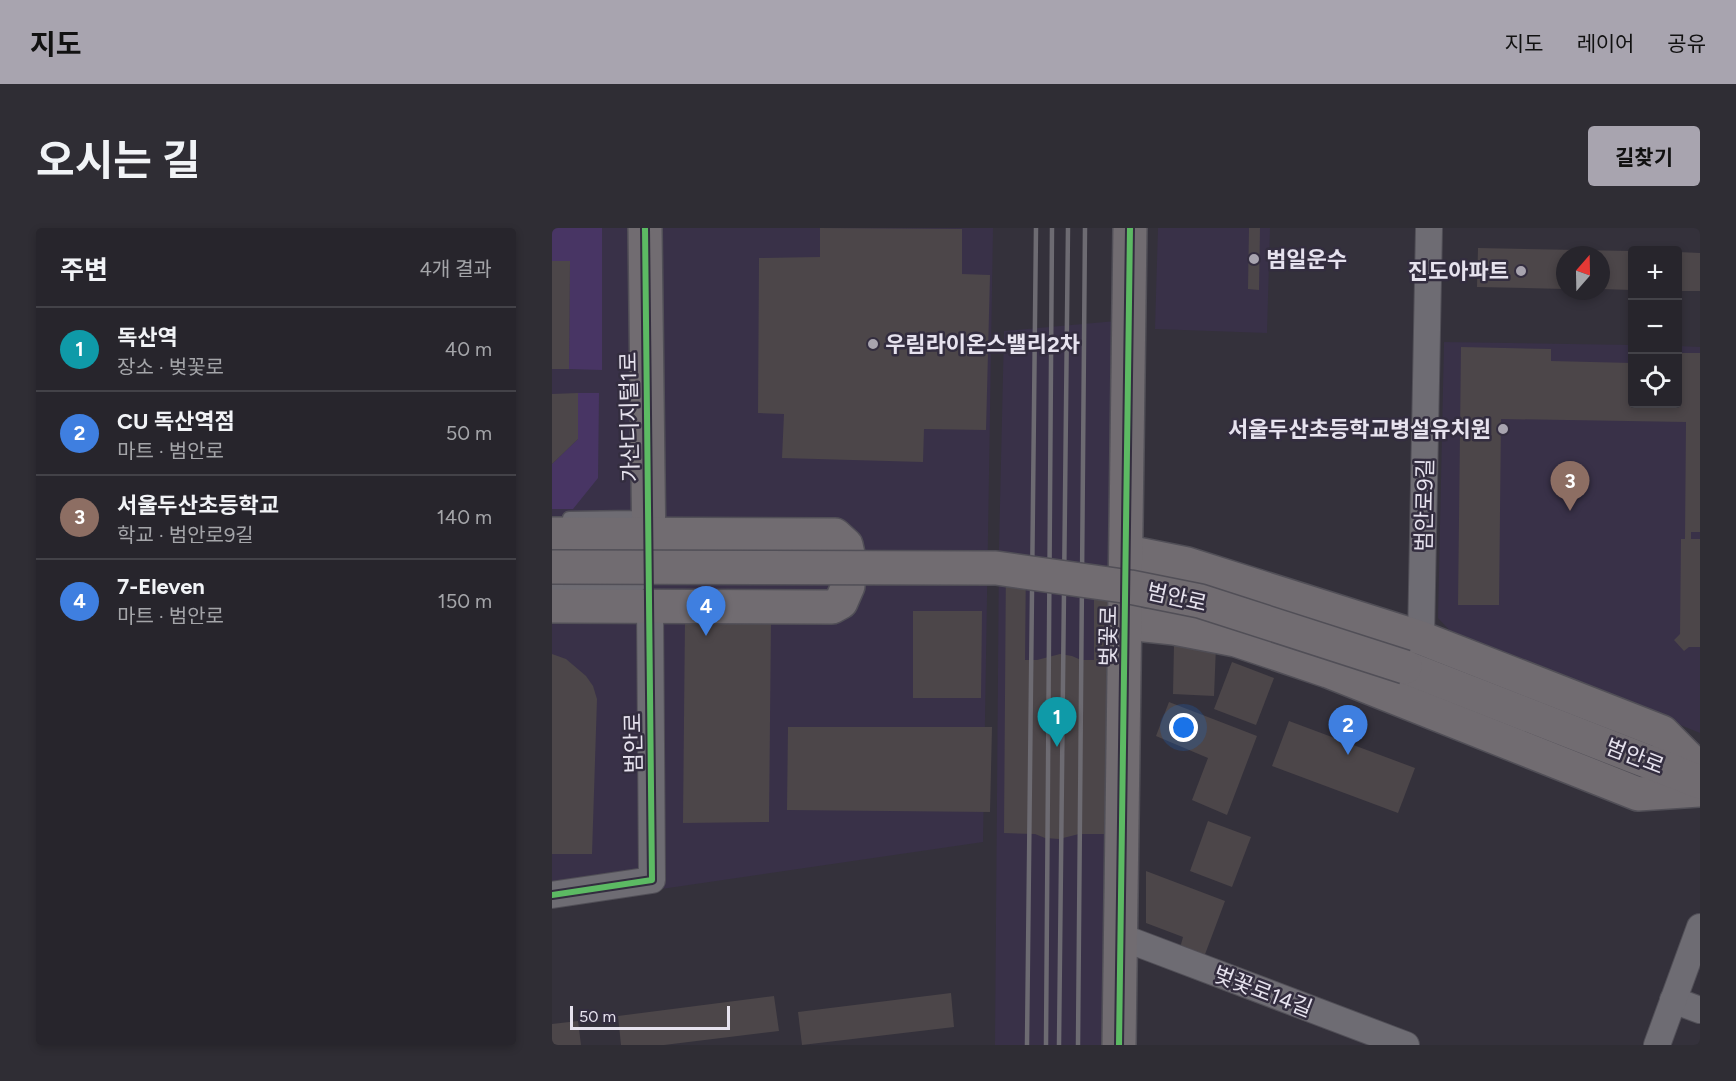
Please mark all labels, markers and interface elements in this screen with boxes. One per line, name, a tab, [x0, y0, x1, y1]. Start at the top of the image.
text: 지도	[30, 27, 82, 61]
text: 지도	[1505, 31, 1543, 56]
text: 레이어	[1576, 31, 1634, 56]
text: 공유	[1667, 31, 1706, 56]
button: 길찾기	[1588, 126, 1700, 186]
text: 오시는 길	[36, 135, 201, 186]
place label: 범일운수	[1266, 246, 1347, 273]
north arrow	[1556, 246, 1610, 300]
map controls	[1628, 246, 1682, 408]
button: +	[1628, 246, 1682, 300]
marker: 범일운수	[1247, 252, 1261, 266]
text: 주변	[60, 254, 108, 286]
text: 4개 결과	[419, 257, 492, 281]
place label: 진도아파트	[1408, 258, 1509, 285]
marker: 진도아파트	[1514, 264, 1528, 278]
button: −	[1628, 300, 1682, 354]
text: 독산역	[117, 324, 178, 351]
place label: 우림라이온스밸리2차	[885, 331, 1080, 358]
text: 1	[75, 337, 84, 361]
text: 40 m	[445, 337, 492, 361]
marker: 우림라이온스밸리2차	[866, 337, 880, 351]
street label: 가산디지털1로	[615, 351, 644, 482]
button: locate	[1628, 354, 1682, 408]
text: 장소 · 벚꽃로	[117, 355, 224, 379]
text: CU 독산역점	[117, 408, 235, 435]
place label: 서울두산초등학교병설유치원	[1228, 416, 1491, 443]
text: 2	[74, 421, 85, 445]
text: 50 m	[446, 421, 492, 445]
marker: 서울두산초등학교병설유치원	[1496, 422, 1510, 436]
text: 마트 · 범안로	[117, 439, 224, 463]
street label: 범안로9길	[1410, 458, 1439, 552]
pin: 3	[1550, 462, 1590, 511]
text: 서울두산초등학교	[117, 492, 279, 519]
text: 3	[74, 505, 85, 529]
text: 140 m	[437, 505, 492, 529]
text: 학교 · 범안로9길	[117, 523, 254, 547]
text: 7-Eleven	[117, 573, 205, 600]
street label: 범안로	[1144, 578, 1210, 617]
pin: 4	[686, 586, 726, 636]
text: 4	[73, 589, 86, 613]
text: 150 m	[437, 589, 492, 613]
text: 마트 · 범안로	[117, 604, 224, 628]
street label: 벚꽃로	[1094, 605, 1123, 667]
pin: 1	[1038, 698, 1076, 747]
pin: 2	[1328, 706, 1368, 755]
street label: 범안로	[619, 712, 648, 774]
your location	[1169, 713, 1198, 742]
street label: 범안로	[1602, 733, 1668, 780]
street label: 벚꽃로14길	[1210, 960, 1316, 1023]
scale bar	[570, 1003, 730, 1030]
text: 50 m	[579, 1007, 616, 1026]

